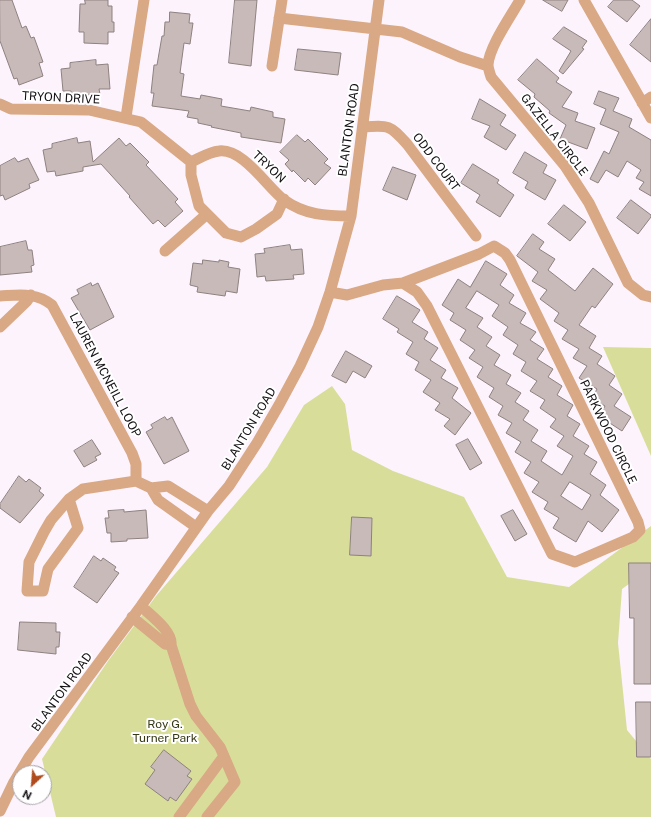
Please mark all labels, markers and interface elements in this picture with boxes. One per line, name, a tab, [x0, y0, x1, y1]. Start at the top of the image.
street label: BLANTON ROAD	[335, 83, 363, 177]
street label: TRYON DRIVE	[22, 89, 100, 107]
street label: GAZELLA CIRCLE	[517, 91, 591, 179]
street label: ODD COURT	[410, 130, 462, 194]
street label: TRYON	[249, 148, 289, 186]
street label: LAUREN MCNEILL LOOP	[66, 310, 144, 440]
street label: PARKWOOD CIRCLE	[576, 378, 640, 486]
street label: BLANTON ROAD	[219, 385, 279, 473]
street label: BLANTON ROAD	[29, 650, 95, 734]
park label: Roy G. Turner Park	[132, 717, 198, 745]
north arrow	[12, 765, 52, 805]
text: N	[21, 788, 34, 802]

